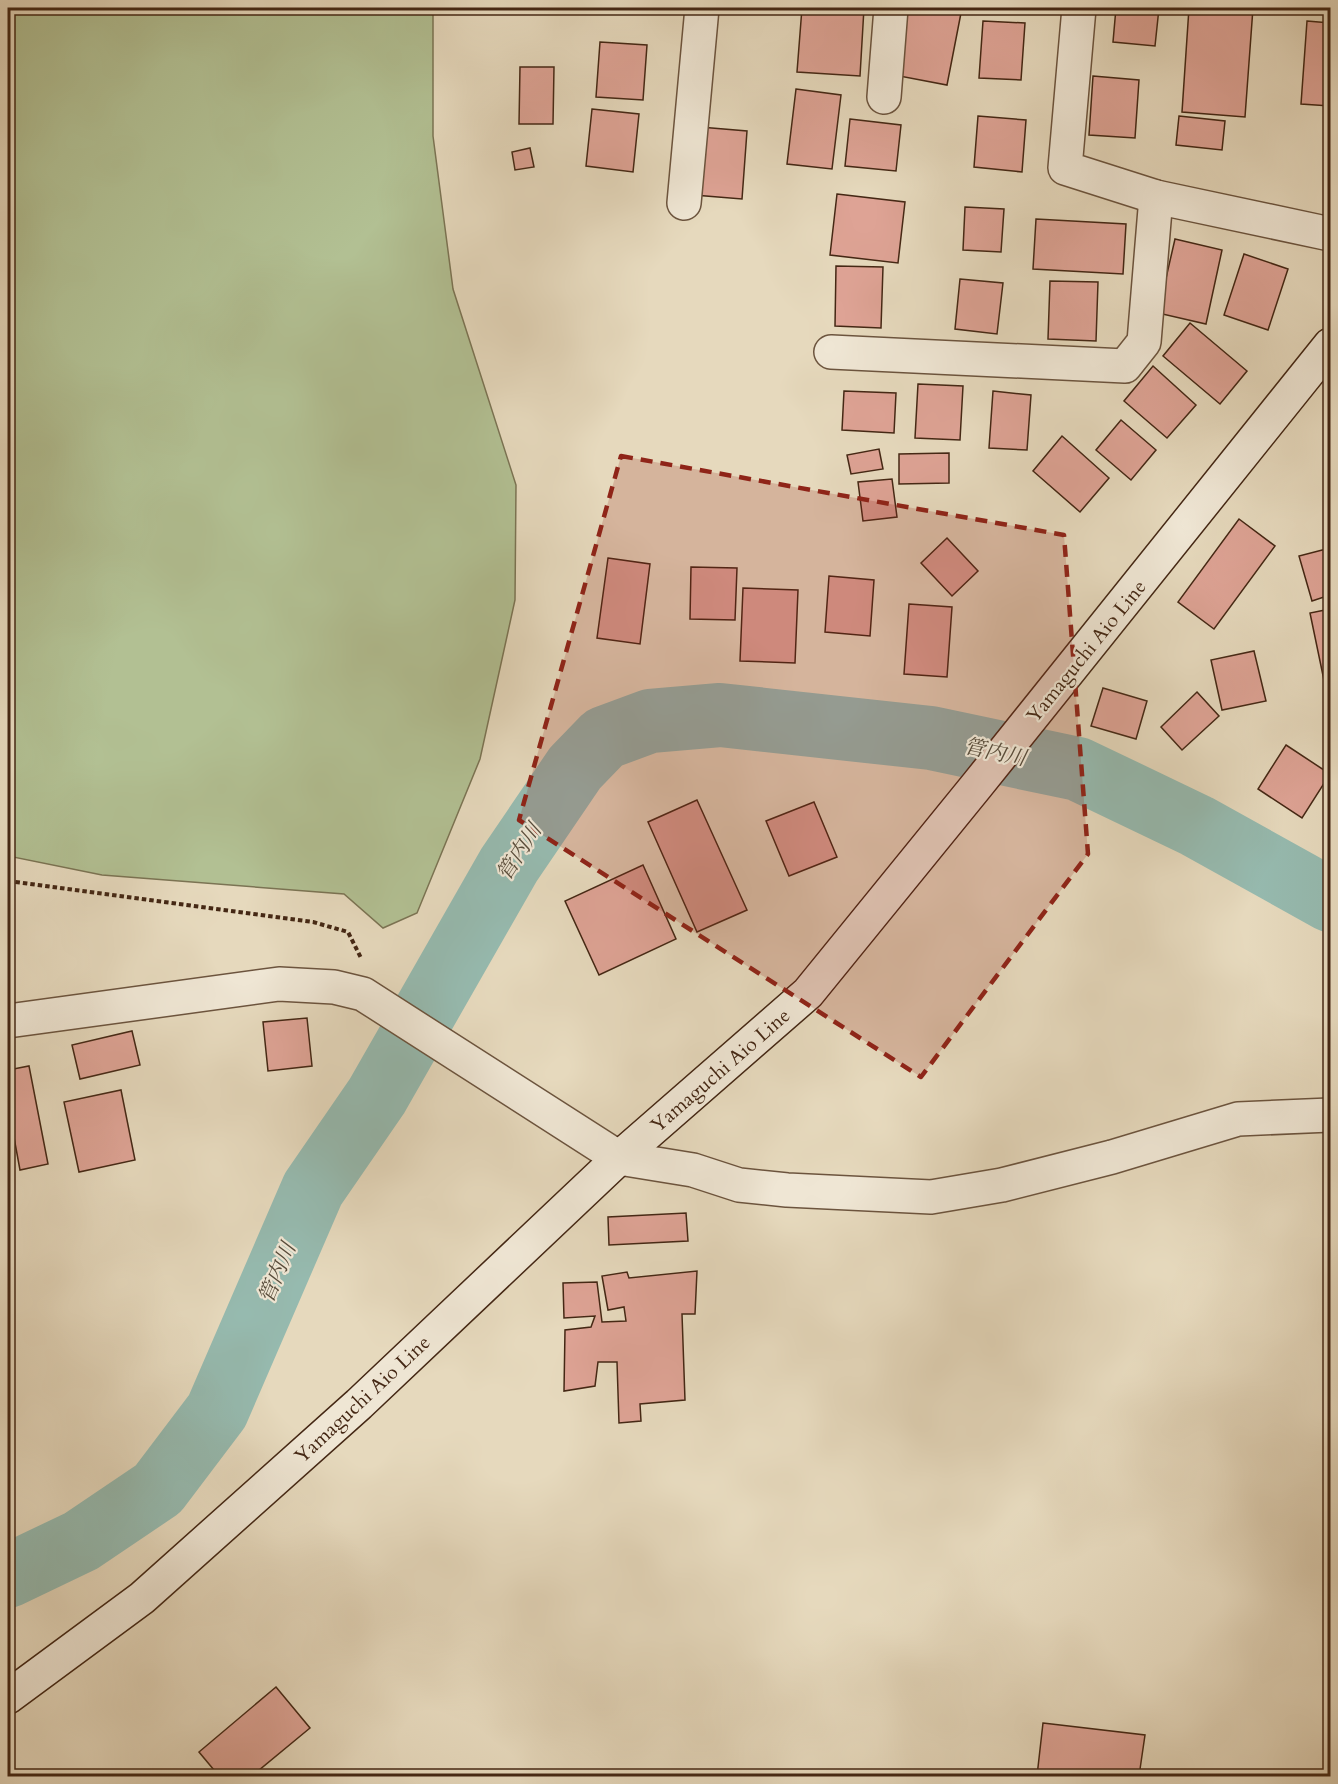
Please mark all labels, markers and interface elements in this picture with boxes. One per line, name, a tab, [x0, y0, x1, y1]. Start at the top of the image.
street label: Yamaguchi Aio Line	[1020, 574, 1152, 728]
water label: 管内川	[961, 732, 1031, 774]
water label: 管内川	[490, 816, 550, 887]
street label: Yamaguchi Aio Line	[645, 1002, 796, 1138]
water label: 管内川	[252, 1237, 304, 1308]
street label: Yamaguchi Aio Line	[289, 1329, 436, 1469]

